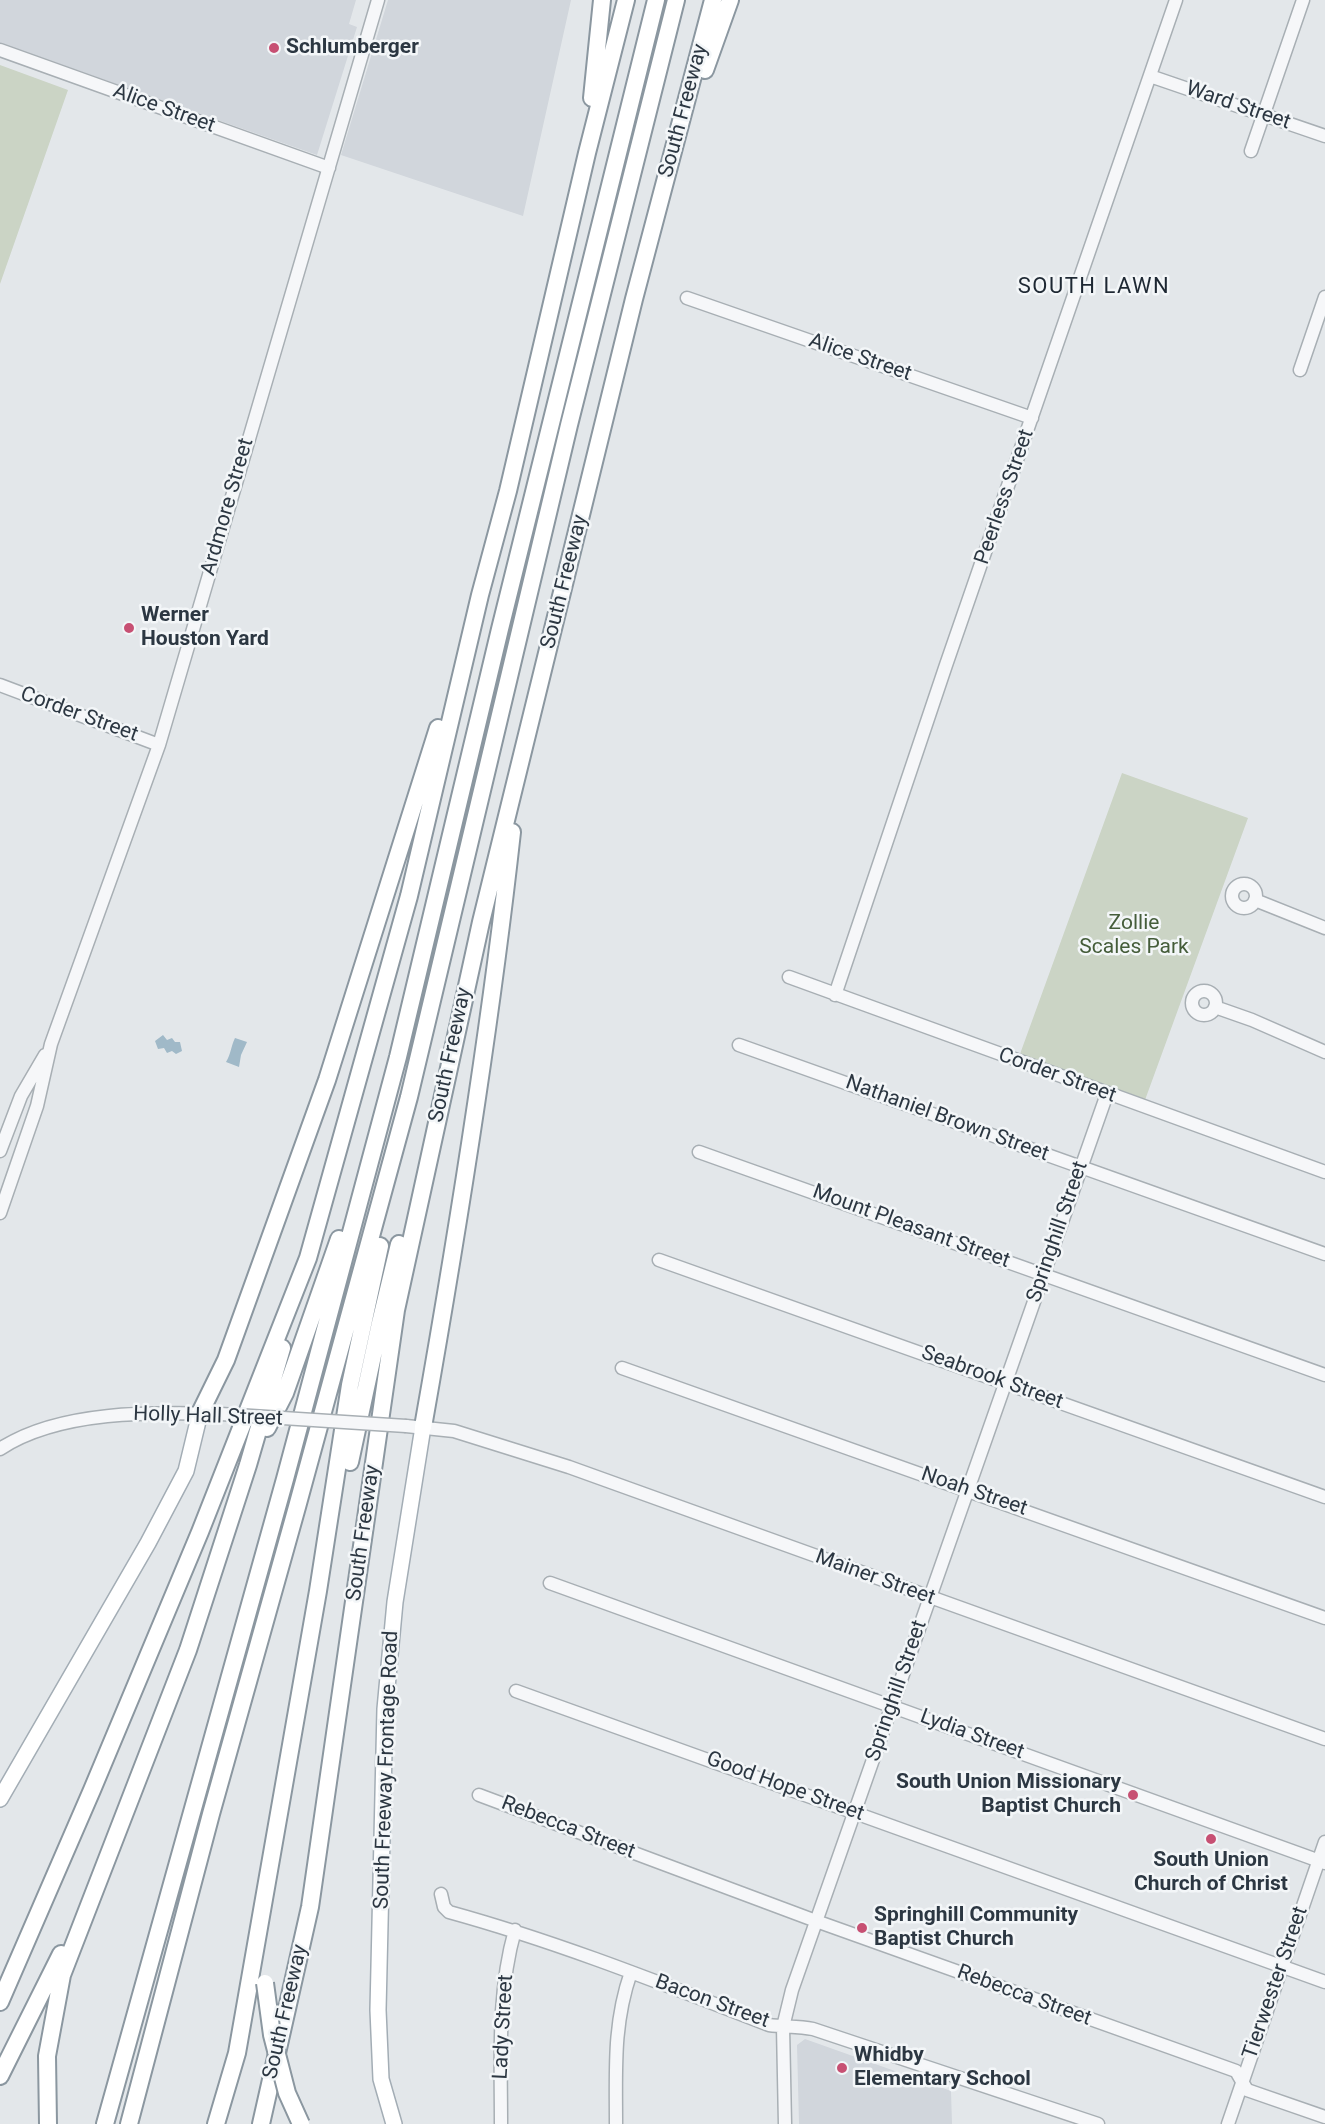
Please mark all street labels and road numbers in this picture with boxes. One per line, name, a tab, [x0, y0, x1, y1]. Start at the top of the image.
street label: South Freeway	[654, 41, 714, 181]
street label: Ward Street	[1182, 76, 1294, 136]
street label: Alice Street	[110, 79, 218, 139]
street label: Alice Street	[805, 329, 915, 387]
street label: Peerless Street	[970, 426, 1040, 568]
street label: Ardmore Street	[196, 436, 260, 578]
street label: South Freeway	[536, 512, 594, 652]
street label: Corder Street	[17, 682, 141, 748]
street label: South Freeway	[424, 985, 478, 1125]
street label: Corder Street	[995, 1043, 1119, 1109]
street label: Nathaniel Brown Street	[842, 1070, 1052, 1168]
street label: Springhill Street	[1022, 1158, 1094, 1306]
street label: Mount Pleasant Street	[809, 1180, 1013, 1274]
street label: Seabrook Street	[918, 1341, 1066, 1415]
street label: Holly Hall Street	[133, 1402, 283, 1432]
street label: Noah Street	[918, 1462, 1030, 1522]
street label: South Freeway	[342, 1463, 386, 1603]
street label: Mainer Street	[812, 1545, 938, 1611]
street label: Springhill Street	[861, 1617, 933, 1765]
street label: South Freeway Frontage Road	[370, 1630, 404, 1910]
street label: Lydia Street	[917, 1705, 1027, 1765]
street label: Good Hope Street	[703, 1747, 867, 1827]
street label: Rebecca Street	[498, 1791, 638, 1865]
street label: Tierwester Street	[1238, 1903, 1314, 2063]
street label: South Freeway	[258, 1942, 314, 2082]
street label: Rebecca Street	[953, 1960, 1095, 2032]
street label: Bacon Street	[651, 1970, 773, 2034]
street label: Lady Street	[489, 1974, 519, 2080]

